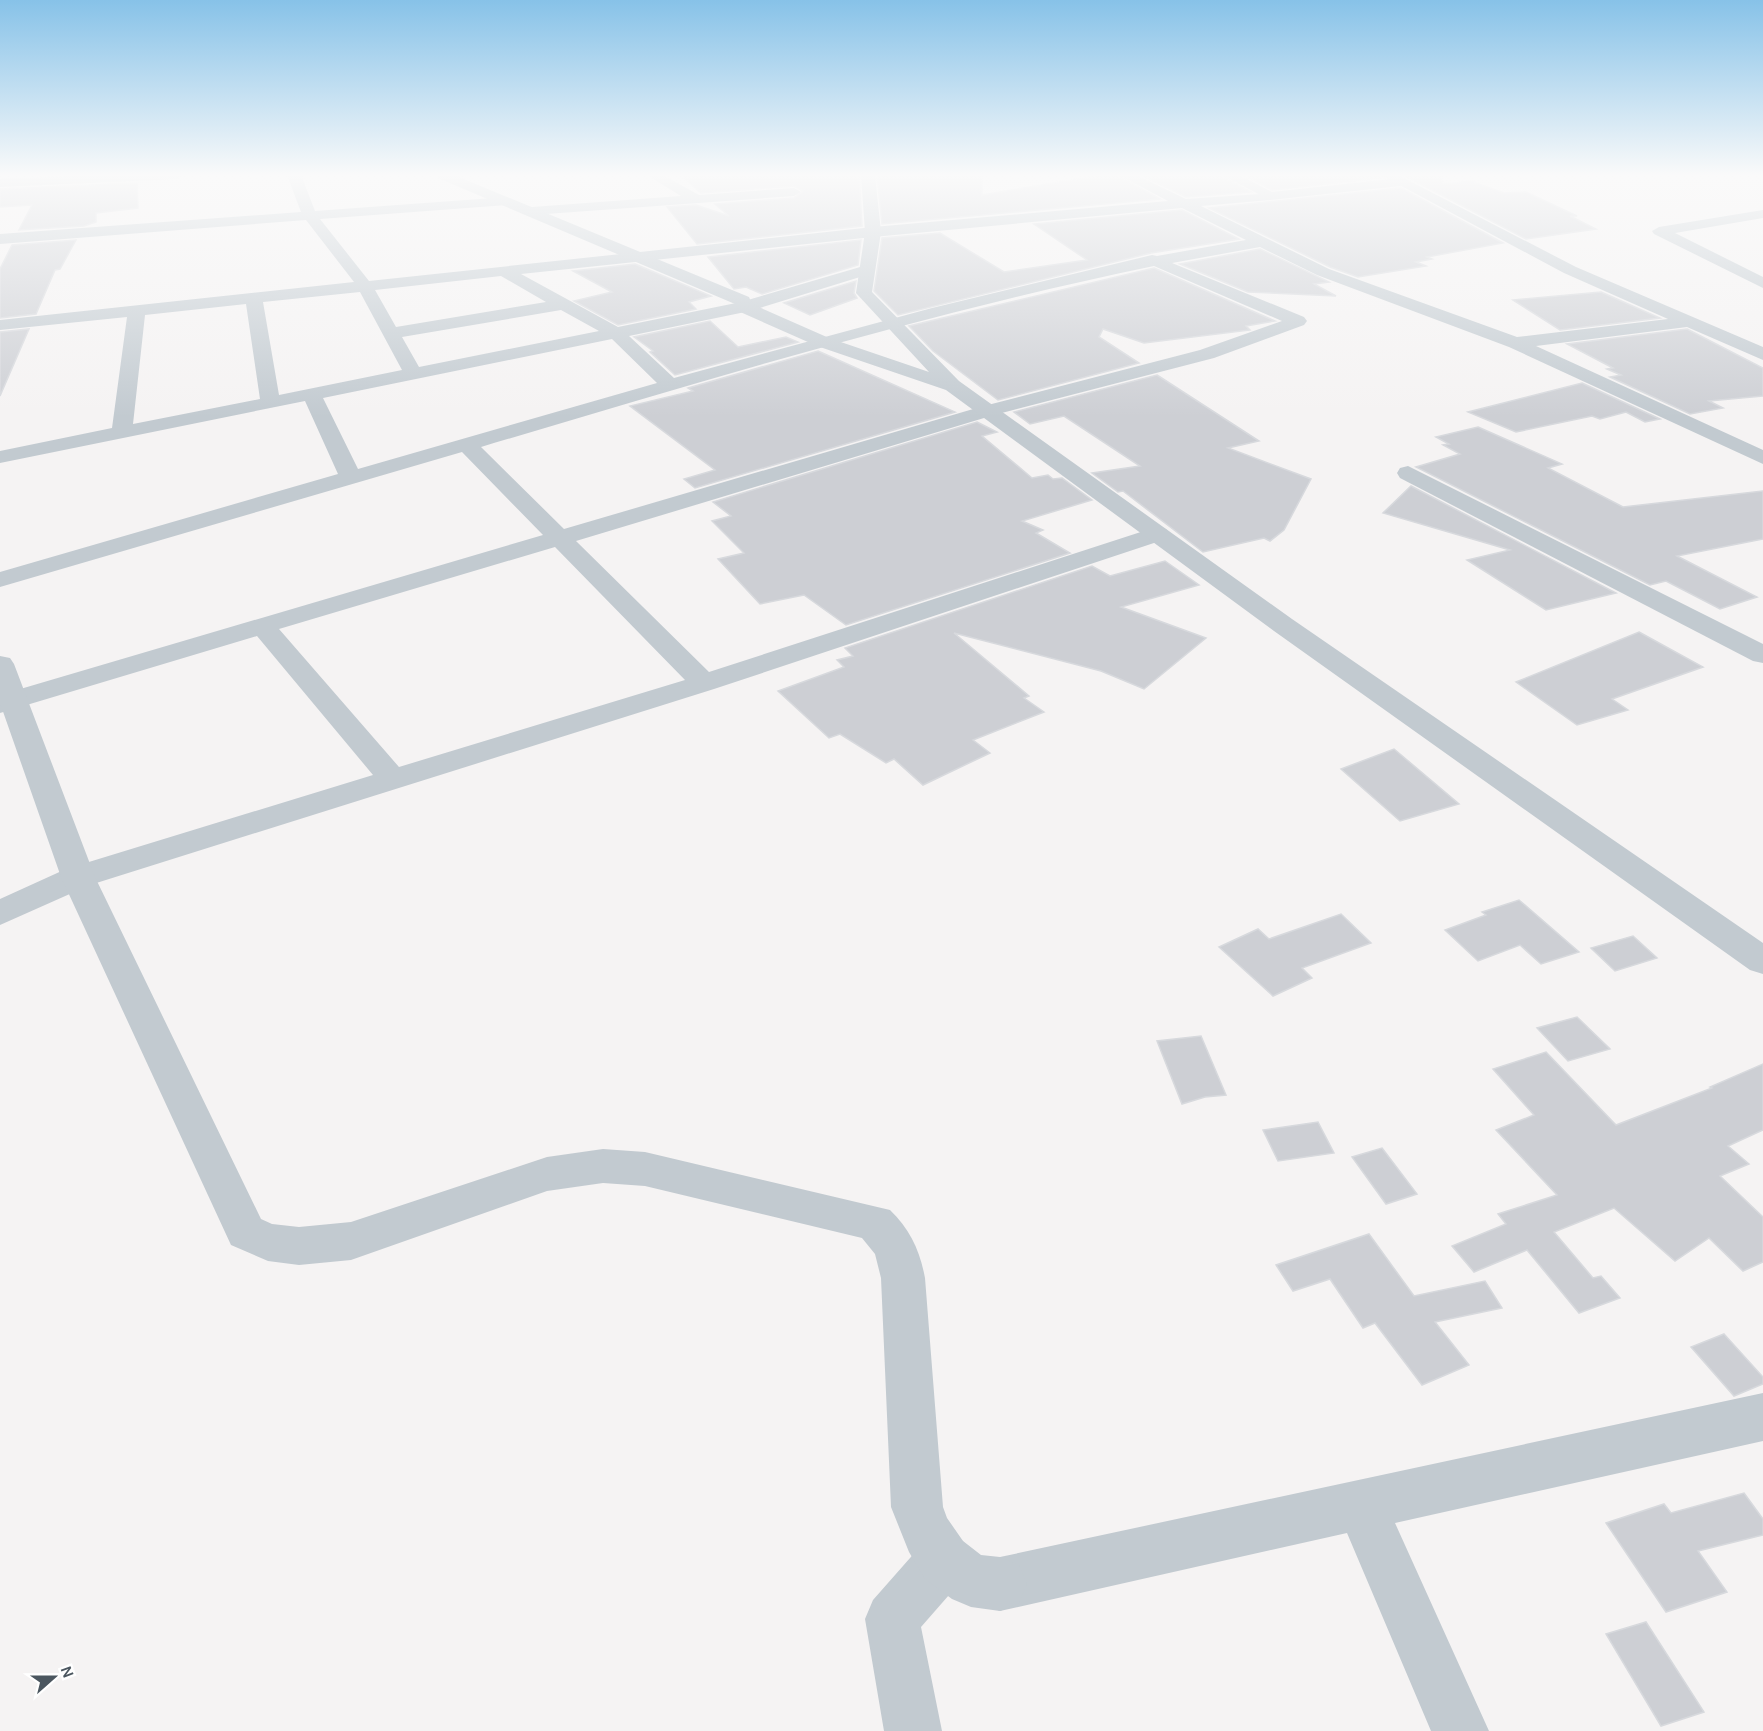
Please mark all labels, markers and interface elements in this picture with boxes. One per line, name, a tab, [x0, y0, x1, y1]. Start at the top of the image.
north arrow	[24, 1647, 84, 1707]
text: N	[57, 1663, 78, 1681]

